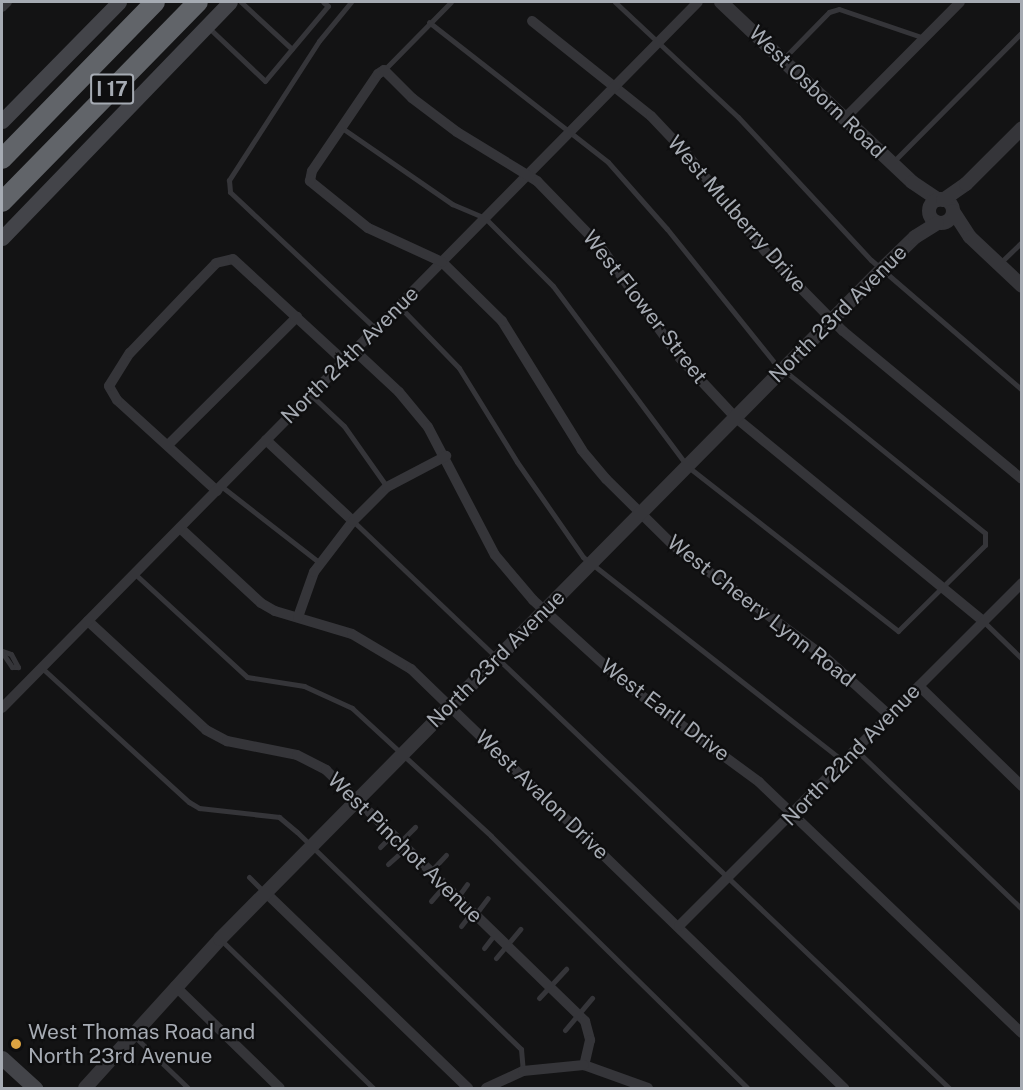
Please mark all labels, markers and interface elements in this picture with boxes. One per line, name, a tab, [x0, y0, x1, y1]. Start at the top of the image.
street label: West Osborn Road	[743, 20, 891, 164]
road number: I 17	[90, 72, 134, 106]
street label: West Mulberry Drive	[662, 130, 812, 298]
street label: West Flower Street	[577, 225, 713, 389]
street label: North 23rd Avenue	[764, 240, 912, 388]
street label: North 24th Avenue	[276, 281, 424, 429]
street label: West Cheery Lynn Road	[662, 530, 860, 692]
street label: North 23rd Avenue	[422, 585, 570, 733]
street label: West Earll Drive	[596, 653, 734, 767]
street label: North 22nd Avenue	[777, 679, 925, 831]
street label: West Avalon Drive	[470, 725, 614, 865]
street label: West Pinchot Avenue	[322, 768, 488, 928]
place label: West Thomas Road and North 23rd Avenue	[28, 1019, 255, 1069]
marker: West Thomas Road and North 23rd Avenue	[9, 1037, 23, 1051]

